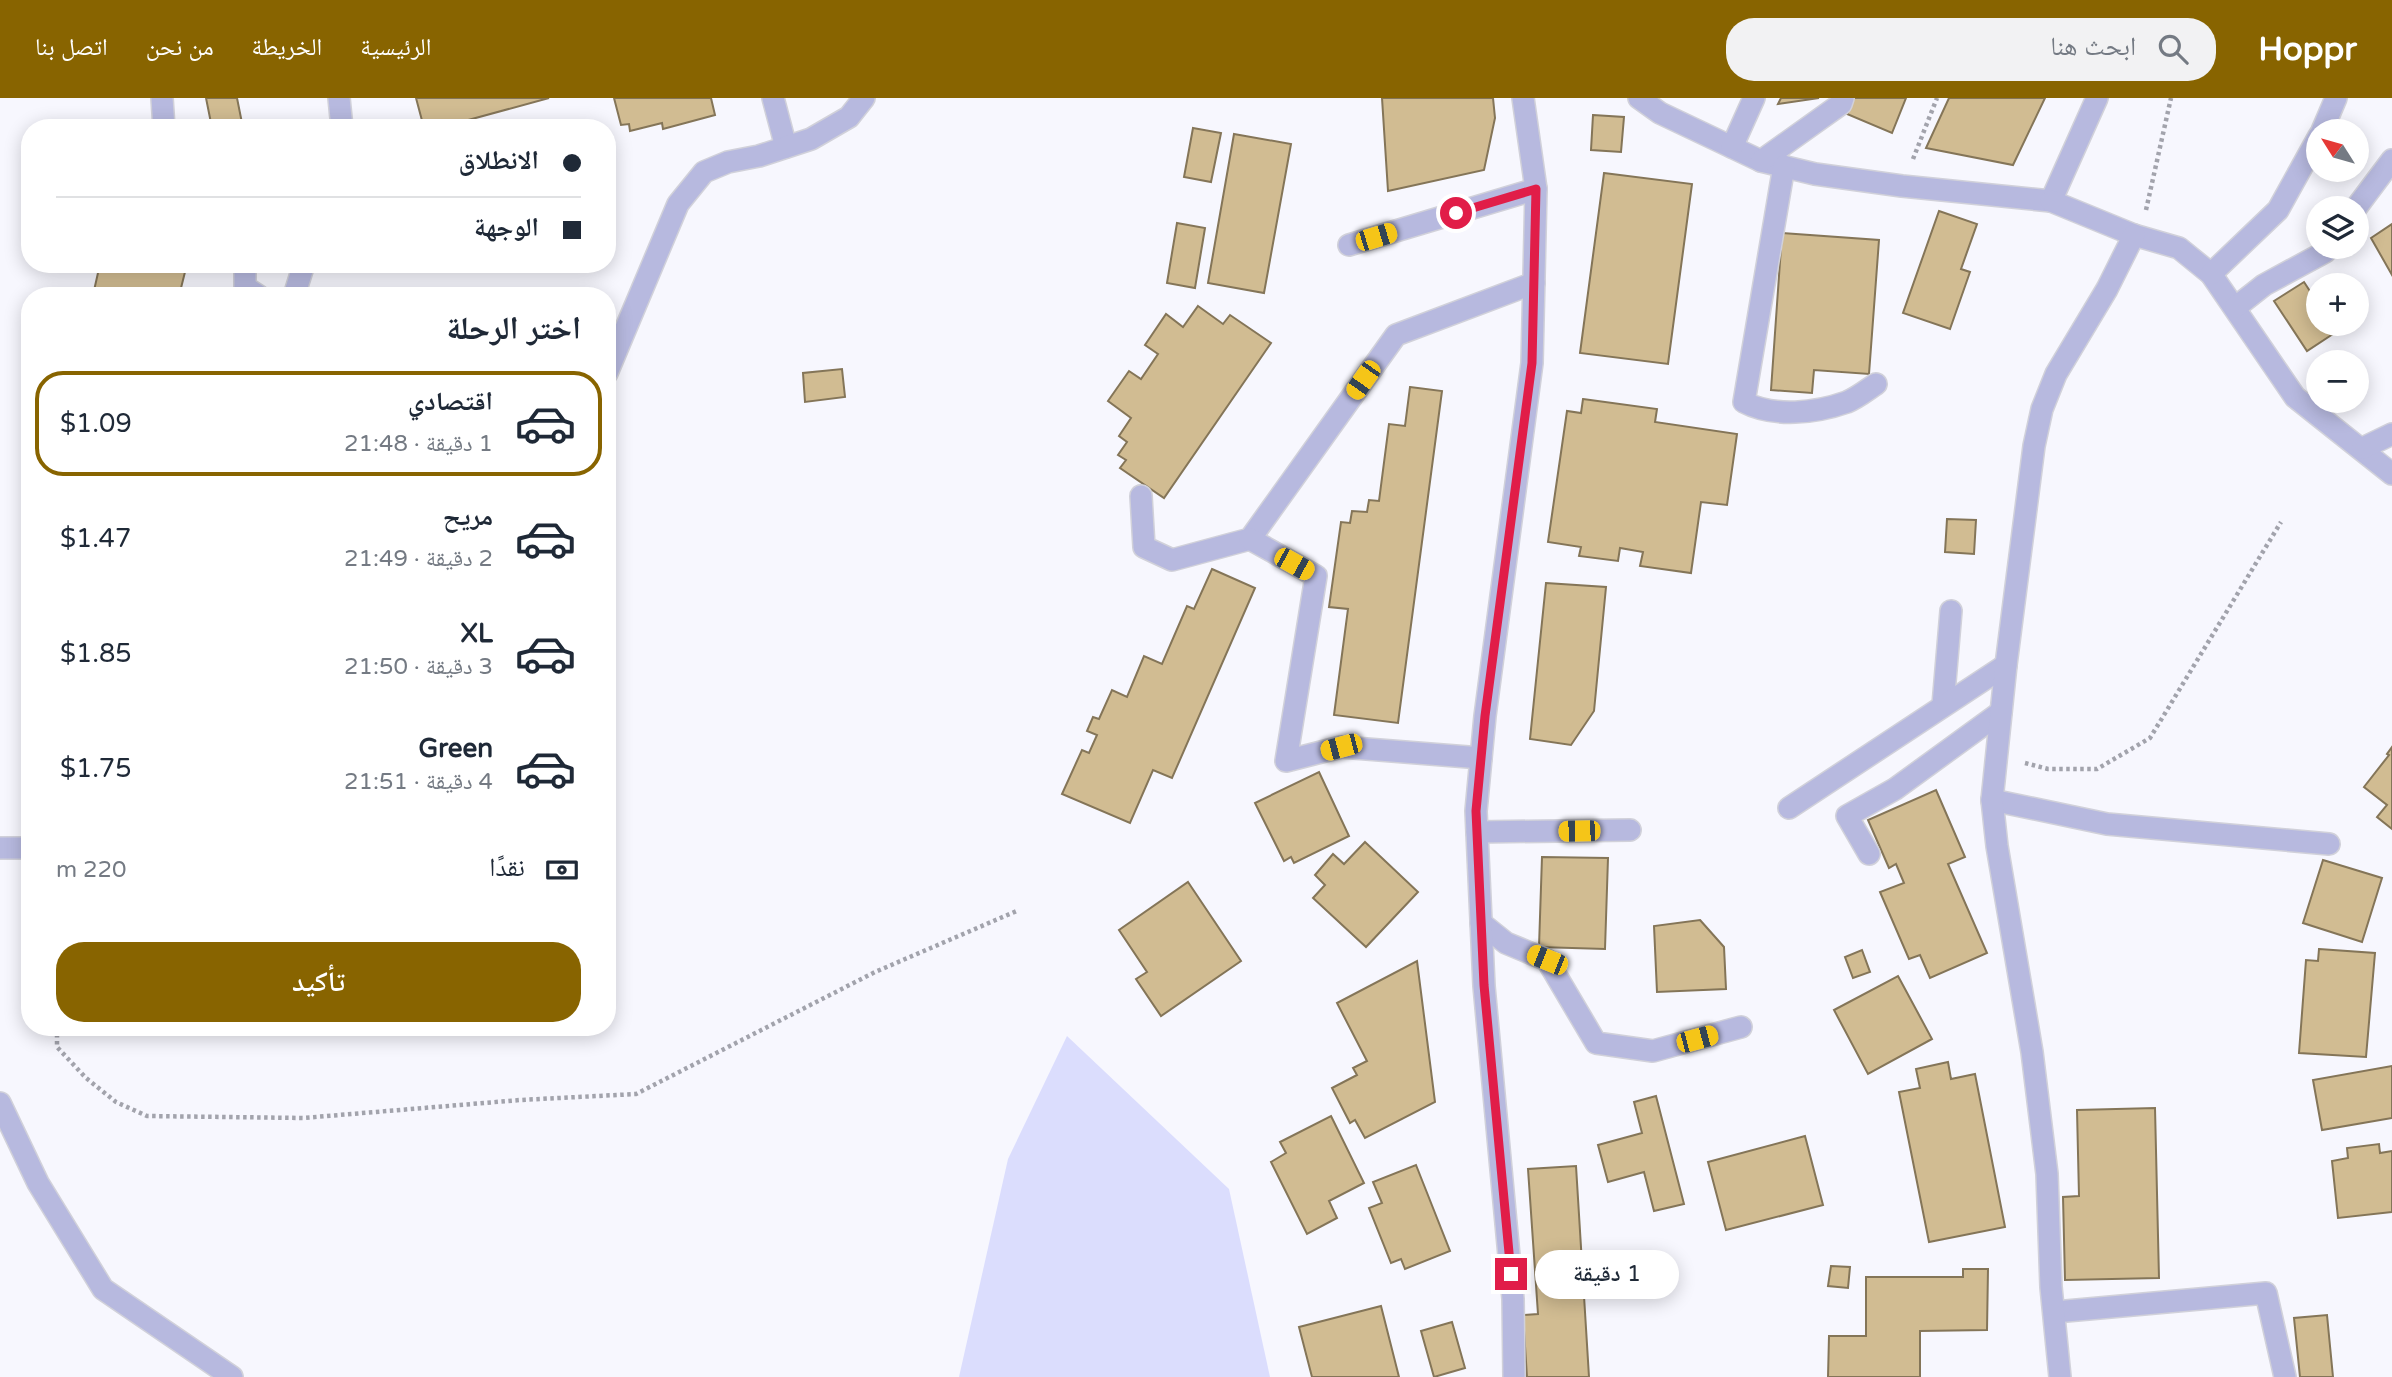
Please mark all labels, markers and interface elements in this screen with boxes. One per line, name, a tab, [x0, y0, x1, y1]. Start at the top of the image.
search box	[1726, 18, 2216, 81]
icon: search	[2154, 30, 2192, 68]
text: Hoppr	[2258, 30, 2357, 69]
text: ابحث هنا	[2050, 31, 2136, 62]
text: اتصل بنا	[35, 33, 108, 62]
text: من نحن	[146, 33, 214, 62]
text: الخريطة	[252, 33, 322, 62]
text: الرئيسية	[360, 33, 431, 62]
north arrow	[2306, 119, 2370, 182]
map controls	[2306, 119, 2369, 413]
text: الانطلاق	[459, 145, 539, 176]
button: layers	[2306, 196, 2369, 259]
route start	[1440, 197, 1472, 229]
text: الوجهة	[474, 212, 539, 243]
car	[1353, 221, 1400, 253]
button: +	[2306, 273, 2369, 336]
text: اختر الرحلة	[446, 310, 581, 348]
button: −	[2306, 350, 2369, 413]
car	[1343, 357, 1384, 403]
text: اقتصادي	[408, 386, 493, 417]
icon: car	[514, 392, 577, 455]
text: $1.09	[60, 408, 132, 439]
text: 1 دقيقة · 21:48	[344, 430, 493, 458]
text: مريح	[443, 501, 493, 532]
icon: car	[514, 507, 577, 570]
text: $1.47	[60, 523, 131, 554]
text: 2 دقيقة · 21:49	[344, 545, 493, 573]
car	[1271, 545, 1318, 583]
text: XL	[461, 618, 493, 649]
icon: car	[514, 622, 577, 685]
text: $1.85	[60, 638, 132, 669]
text: 3 دقيقة · 21:50	[344, 653, 493, 681]
car	[1318, 731, 1365, 763]
text: Green	[418, 733, 493, 764]
icon: car	[514, 737, 577, 800]
text: $1.75	[60, 753, 132, 784]
text: 4 دقيقة · 21:51	[344, 768, 493, 796]
car	[1558, 820, 1601, 842]
icon: cash	[543, 851, 581, 889]
text: نقدًا	[489, 852, 525, 883]
text: 220 m	[56, 856, 126, 884]
button: تأكيد	[56, 942, 581, 1022]
car	[1524, 942, 1571, 978]
car	[1674, 1023, 1721, 1055]
callout: 1 دقيقة	[1536, 1250, 1679, 1298]
route end	[1495, 1258, 1527, 1290]
text: 1 دقيقة	[1573, 1260, 1641, 1288]

